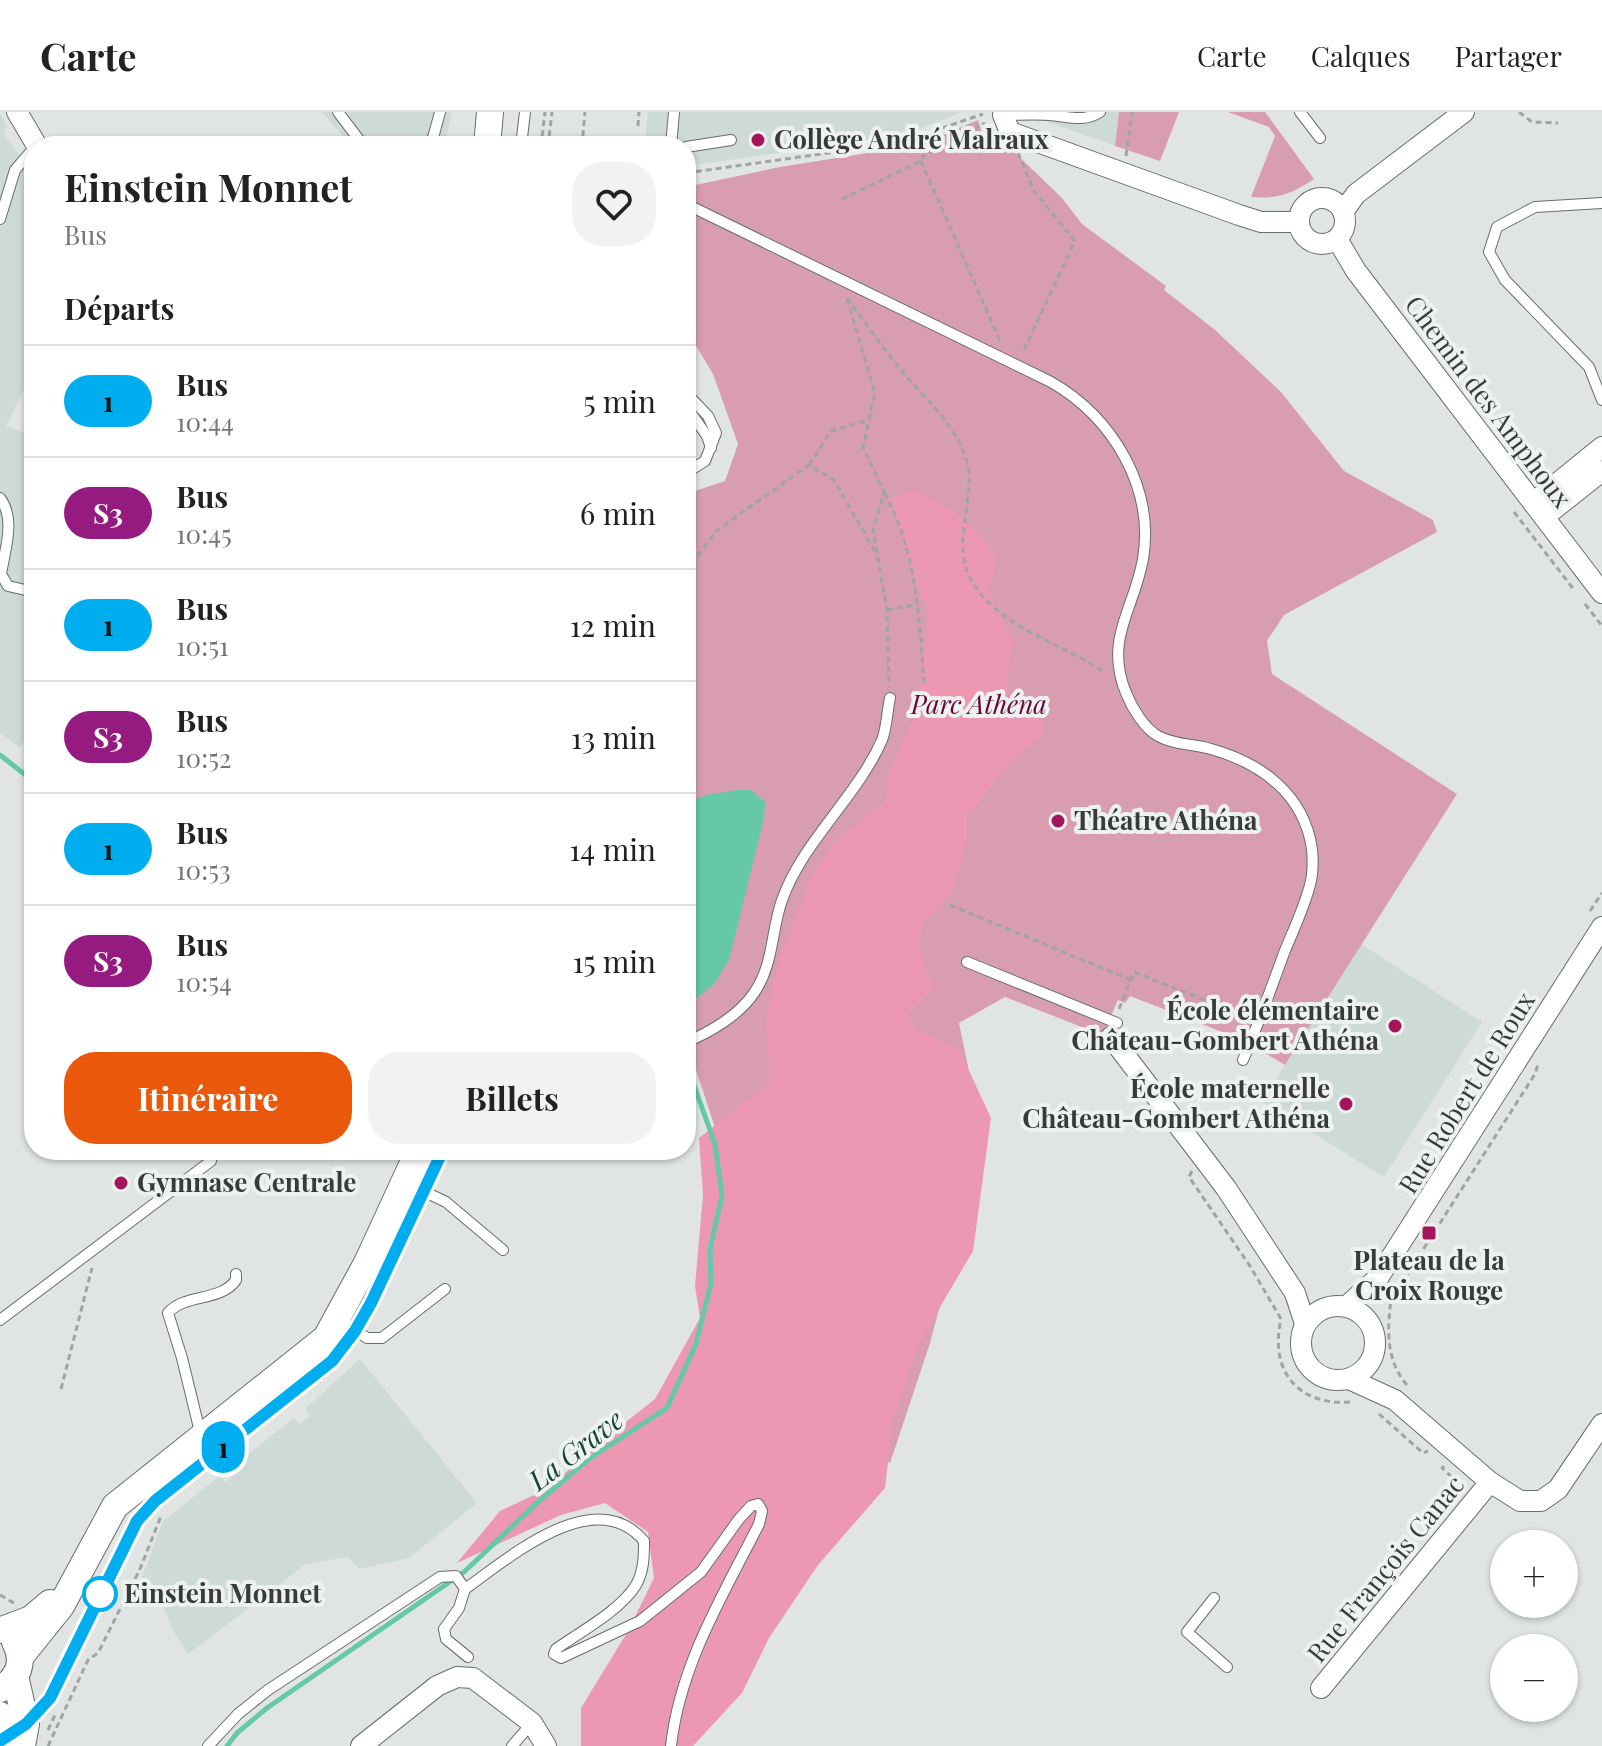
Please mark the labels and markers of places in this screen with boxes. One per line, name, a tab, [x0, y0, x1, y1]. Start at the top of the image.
place label: Collège André Malraux	[774, 121, 1049, 156]
marker: Collège André Malraux	[749, 131, 767, 149]
place label: Théatre Athéna	[1074, 802, 1258, 837]
marker: Théatre Athéna	[1049, 812, 1067, 830]
place label: École élémentaire Château-Gombert Athéna	[1071, 992, 1380, 1057]
marker: École élémentaire Château-Gombert Athéna	[1386, 1017, 1404, 1035]
place label: École maternelle Château-Gombert Athéna	[1022, 1070, 1331, 1135]
marker: École maternelle Château-Gombert Athéna	[1337, 1095, 1355, 1113]
place label: Gymnase Centrale	[137, 1164, 356, 1199]
marker: Gymnase Centrale	[112, 1174, 130, 1192]
marker: Plateau de la Croix Rouge	[1420, 1224, 1438, 1242]
place label: Plateau de la Croix Rouge	[1353, 1242, 1505, 1307]
place label: Einstein Monnet	[124, 1575, 322, 1610]
marker: Einstein Monnet	[83, 1577, 117, 1611]

